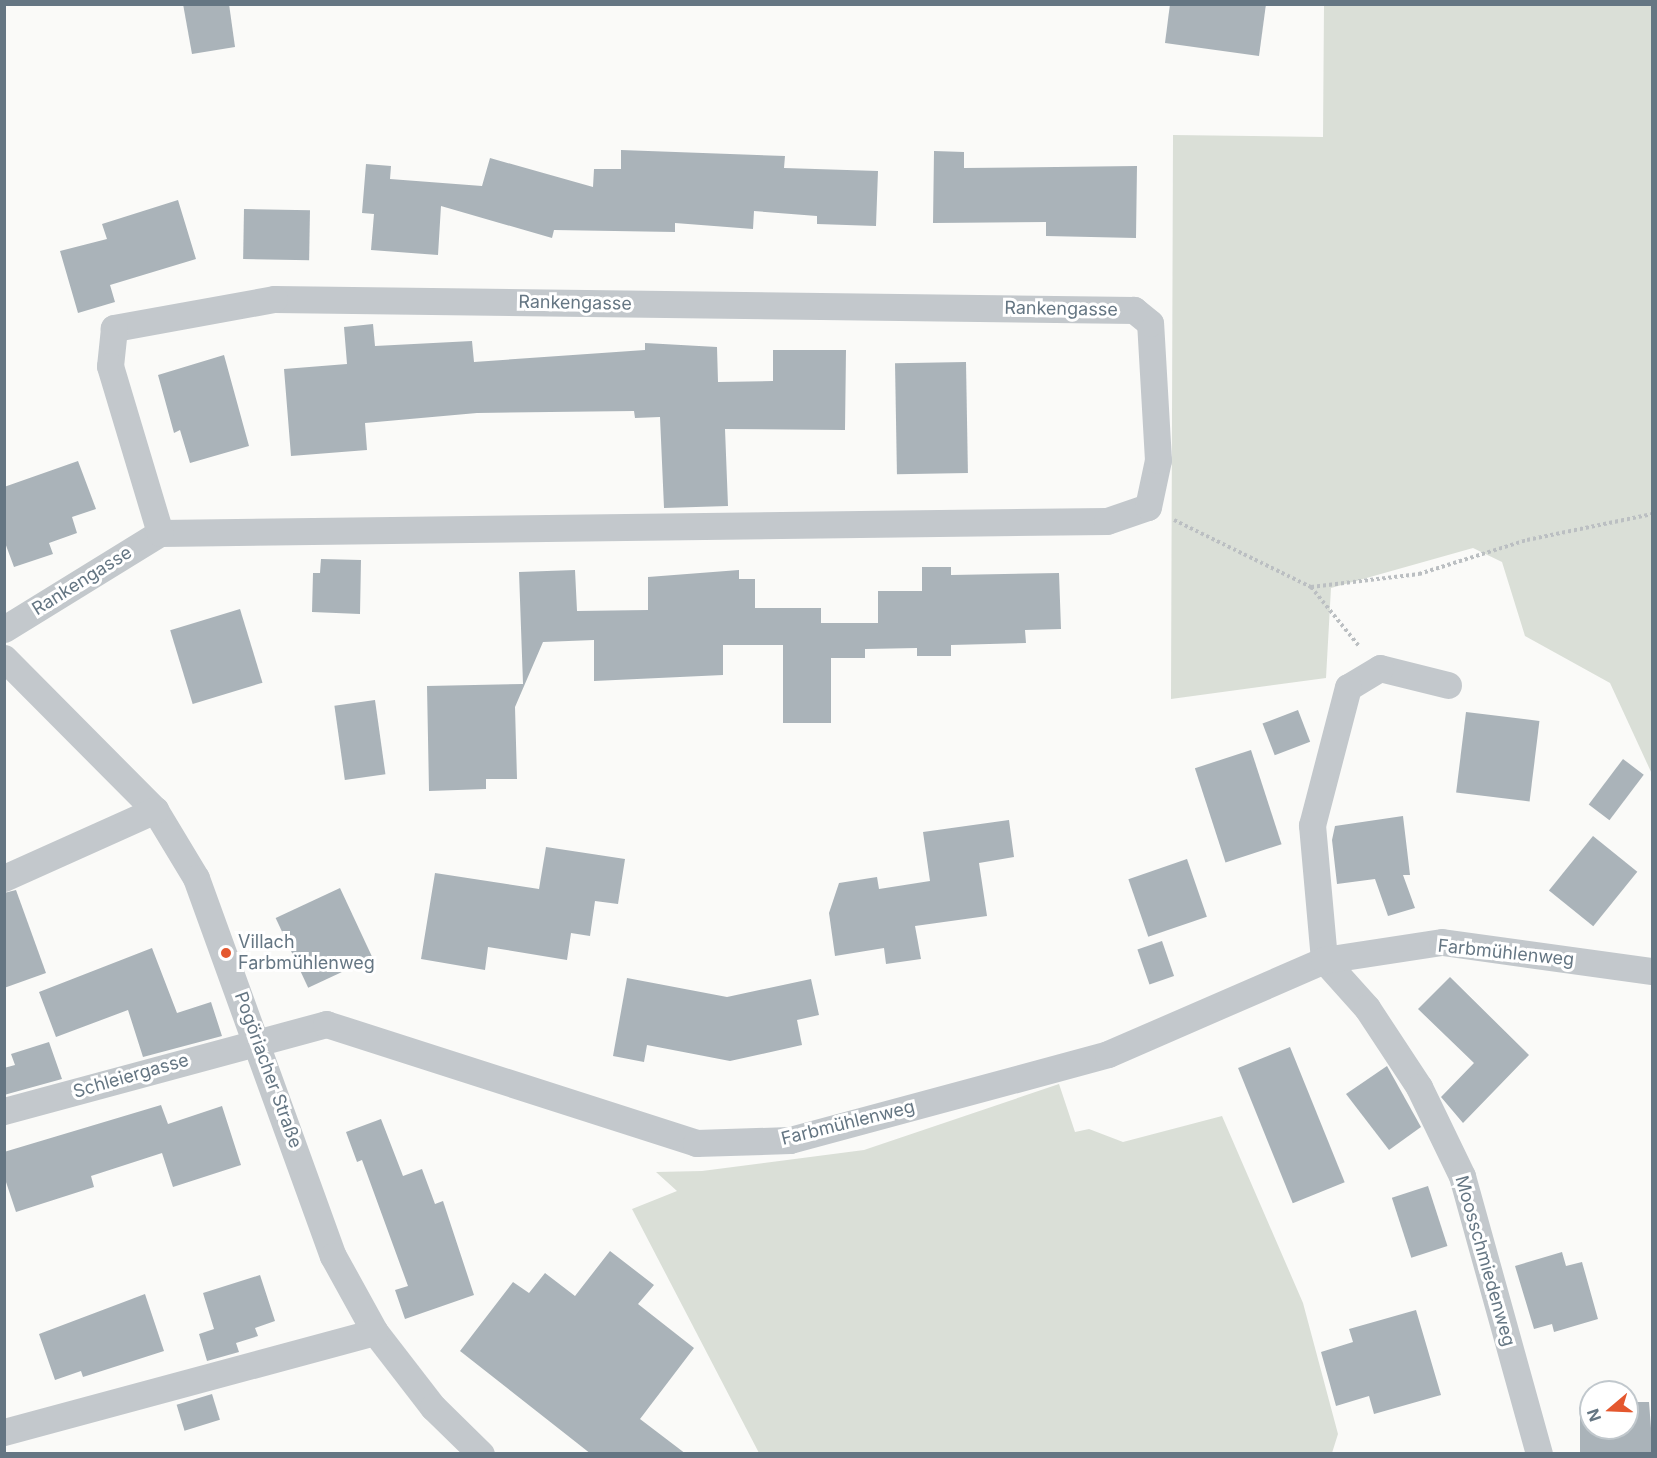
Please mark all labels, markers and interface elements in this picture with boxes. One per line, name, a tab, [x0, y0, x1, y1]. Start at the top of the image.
street label: Rankengasse	[518, 291, 632, 315]
street label: Rankengasse	[1004, 297, 1118, 321]
street label: Rankengasse	[28, 542, 136, 620]
place label: Villach Farbmühlenweg	[238, 932, 375, 974]
street label: Farbmühlenweg	[1437, 935, 1575, 971]
marker: Villach Farbmühlenweg	[219, 946, 233, 960]
street label: Pogöriacher Straße	[230, 989, 306, 1151]
street label: Schleiergasse	[71, 1049, 191, 1103]
street label: Farbmühlenweg	[779, 1096, 917, 1150]
street label: Moosschmiedenweg	[1450, 1173, 1520, 1349]
north arrow	[1579, 1380, 1639, 1440]
text: N	[1582, 1406, 1605, 1424]

